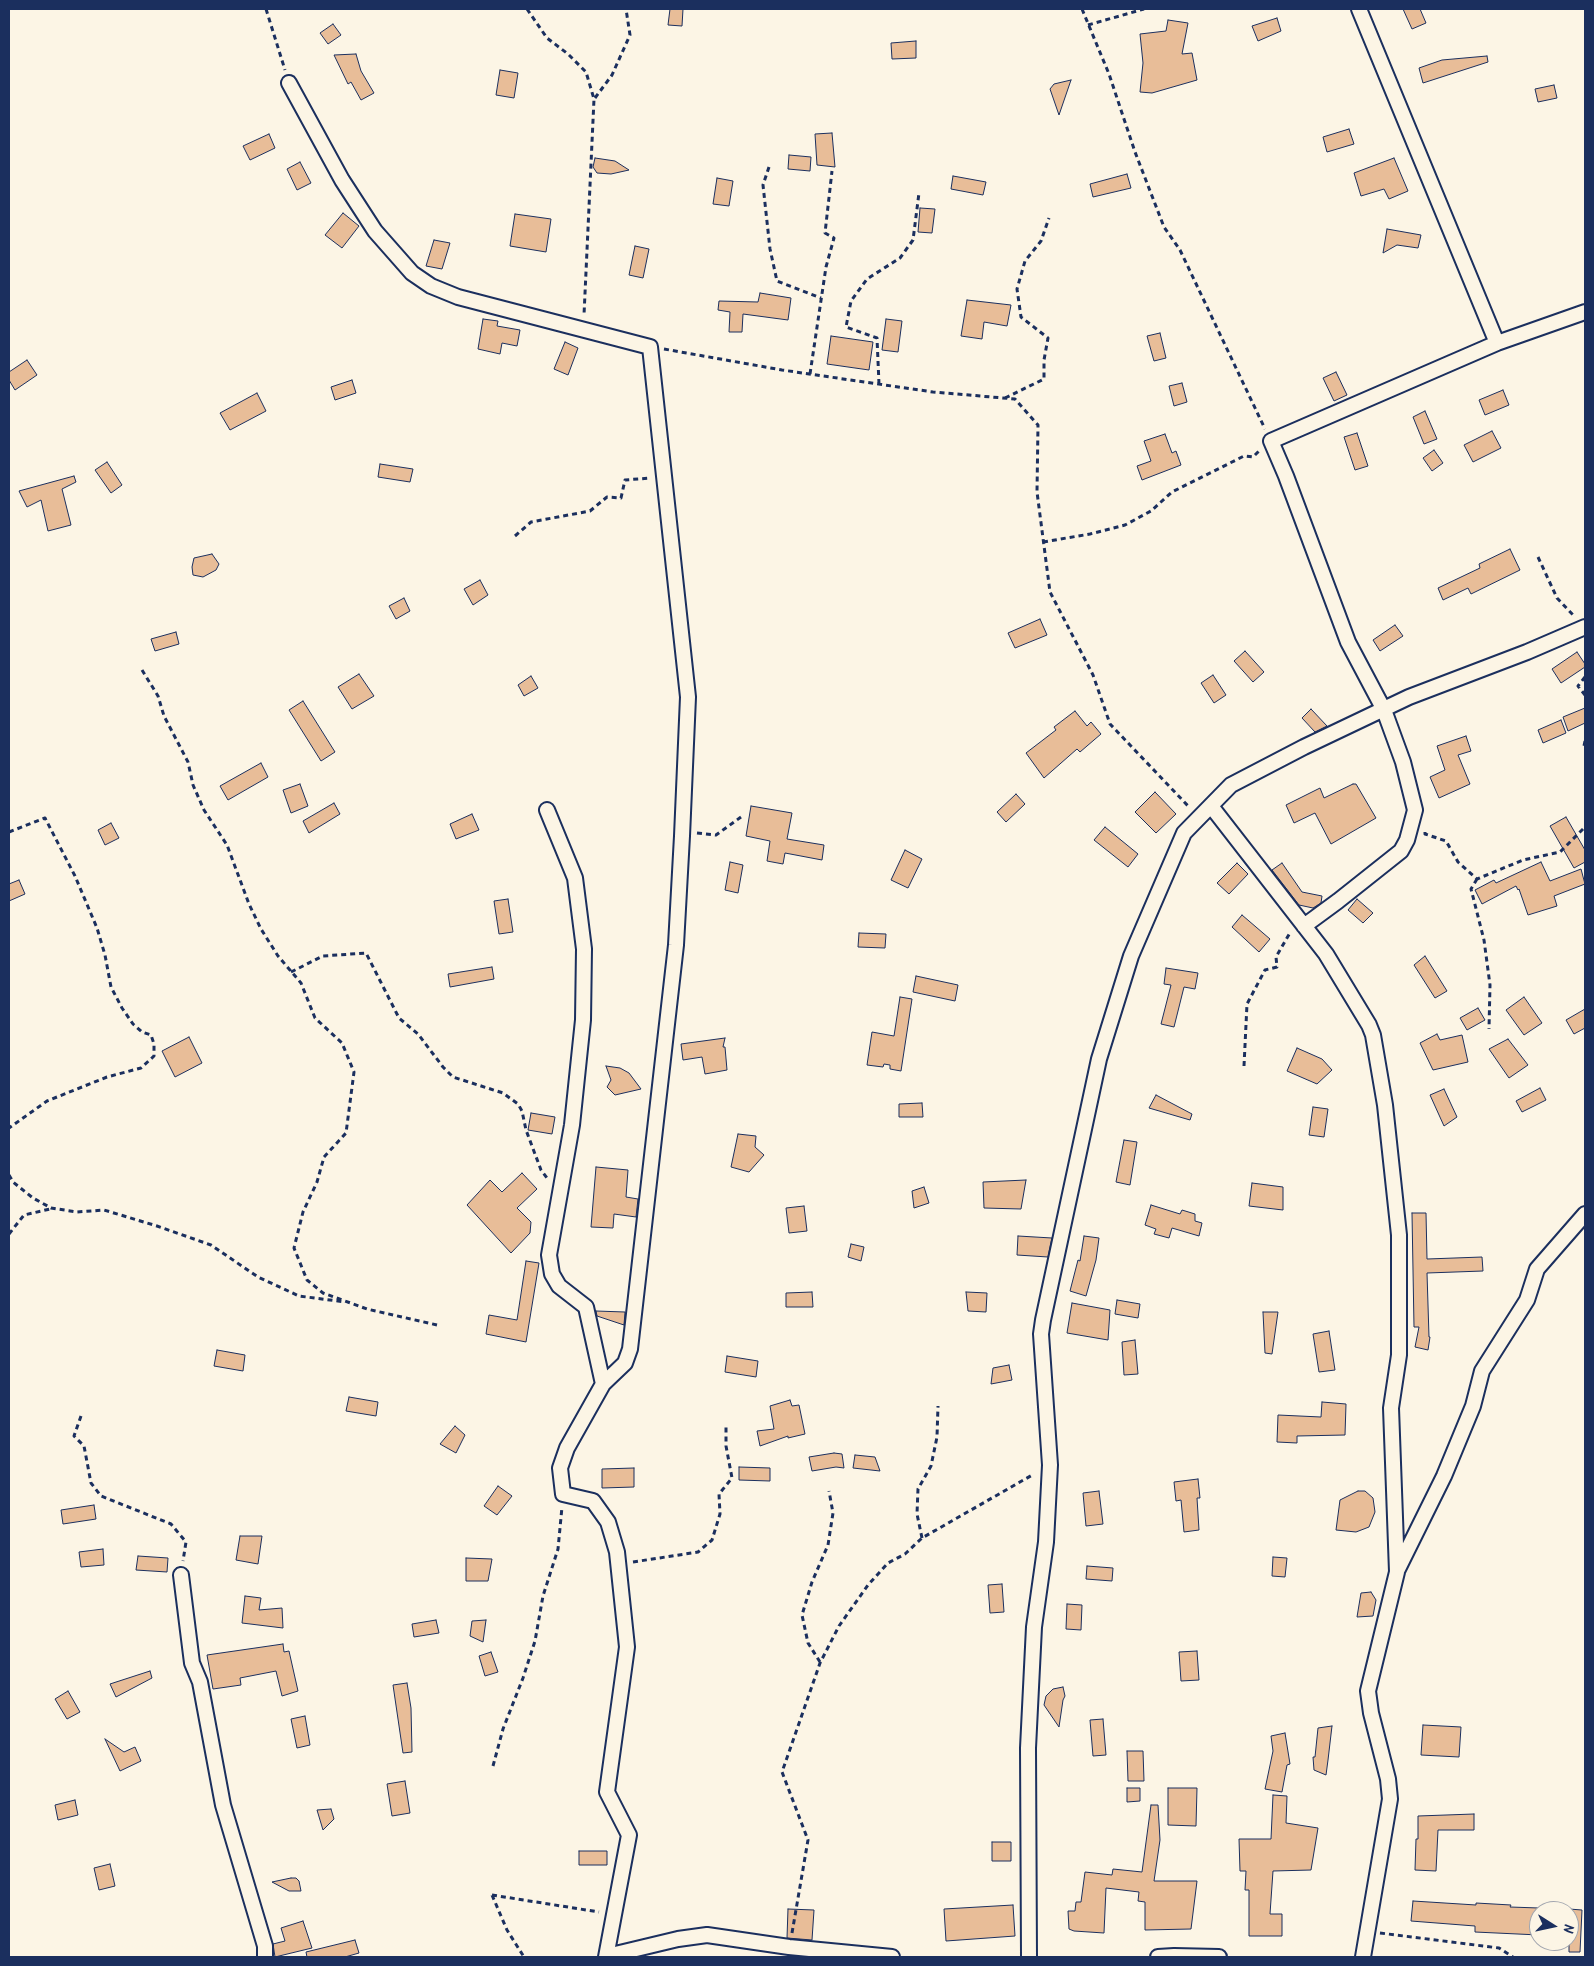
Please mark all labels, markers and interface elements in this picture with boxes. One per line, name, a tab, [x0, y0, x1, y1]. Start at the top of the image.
north arrow	[1529, 1901, 1579, 1951]
text: N	[1556, 1922, 1579, 1935]

